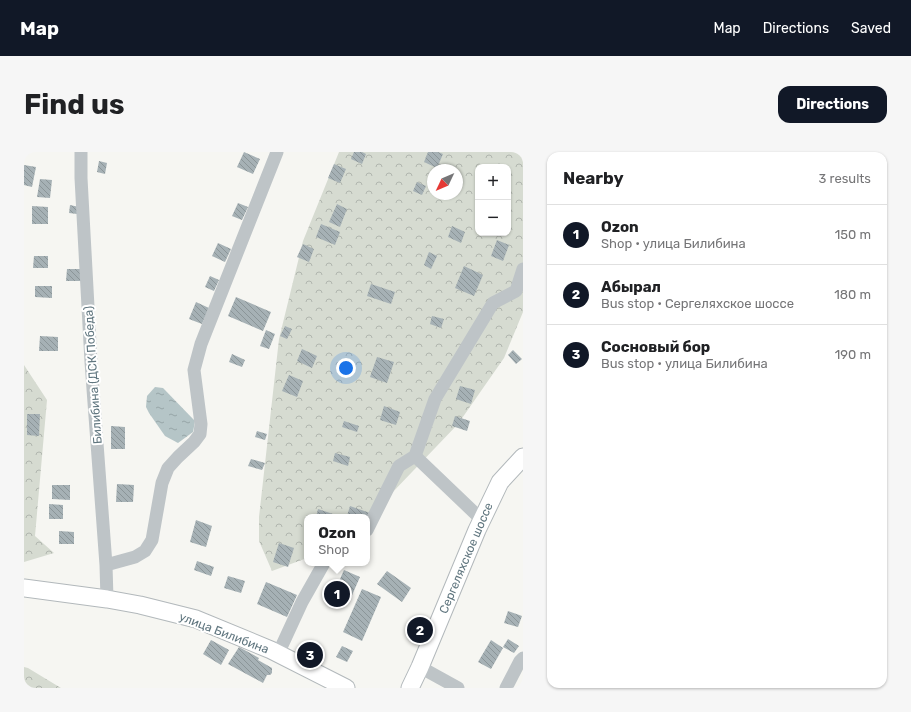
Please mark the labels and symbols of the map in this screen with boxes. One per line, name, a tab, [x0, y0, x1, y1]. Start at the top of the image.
north arrow	[427, 164, 463, 200]
street label: Билибина (ДСК Победа)	[81, 305, 105, 445]
your location	[336, 358, 356, 378]
street label: Сергеляхское шоссе	[436, 500, 496, 616]
pin: 1	[324, 579, 350, 609]
street label: улица Билибина	[177, 609, 271, 657]
pin: 2	[407, 615, 433, 645]
pin: 3	[297, 640, 323, 670]

